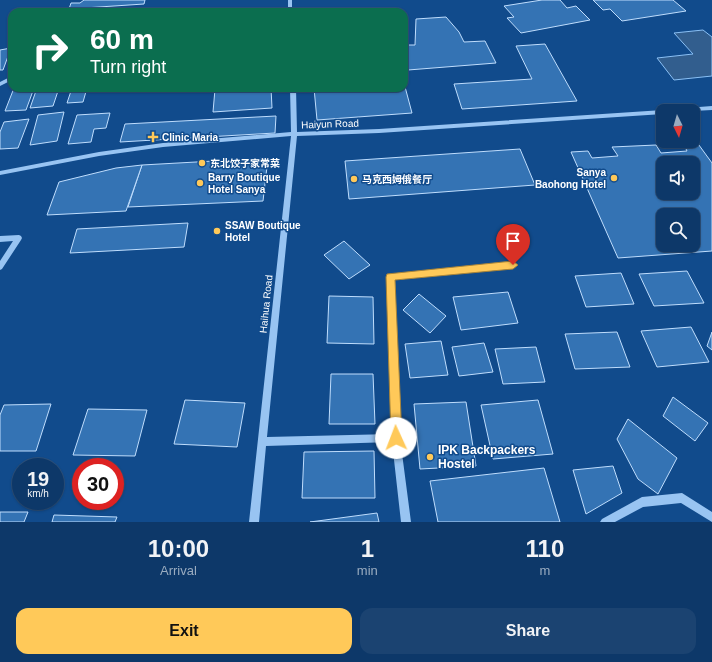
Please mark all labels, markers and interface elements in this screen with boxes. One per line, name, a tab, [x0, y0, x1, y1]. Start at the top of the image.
icon: right	[24, 24, 76, 76]
text: 60 m	[90, 24, 154, 55]
text: Turn right	[90, 57, 166, 77]
north arrow	[656, 104, 700, 148]
map controls	[656, 104, 700, 252]
street label: Haiyun Road	[301, 117, 359, 131]
marker: Clinic Maria	[147, 131, 159, 143]
place label: Clinic Maria	[162, 132, 219, 143]
button: sound	[656, 156, 700, 200]
marker: 东北饺子家常菜	[197, 158, 207, 168]
place label: 东北饺子家常菜	[210, 158, 280, 169]
place label: Sanya Baohong Hotel	[535, 167, 606, 190]
place label: Barry Boutique Hotel Sanya	[208, 172, 281, 195]
place label: 马克西姆俄餐厅	[362, 173, 432, 185]
marker: Sanya Baohong Hotel	[609, 173, 619, 183]
marker: 马克西姆俄餐厅	[349, 174, 359, 184]
marker: Barry Boutique Hotel Sanya	[195, 178, 205, 188]
button: search	[656, 208, 700, 252]
place label: SSAW Boutique Hotel	[225, 220, 301, 243]
pin	[496, 224, 530, 265]
marker: SSAW Boutique Hotel	[212, 226, 222, 236]
icon: arrive	[502, 230, 524, 252]
street label: Haihua Road	[257, 274, 275, 334]
position arrow	[375, 417, 417, 459]
place label: IPK Backpackers Hostel	[438, 443, 536, 471]
marker: IPK Backpackers Hostel	[425, 452, 435, 462]
speed limit sign: 30	[72, 458, 124, 510]
text: 19	[27, 468, 49, 490]
text: km/h	[27, 488, 49, 499]
text: 10:00	[148, 535, 209, 562]
text: 1	[361, 535, 374, 562]
text: 110	[526, 535, 564, 562]
text: Arrival	[160, 563, 197, 578]
text: min	[357, 563, 378, 578]
text: m	[539, 563, 550, 578]
button: Exit	[16, 608, 352, 654]
button: Share	[360, 608, 696, 654]

